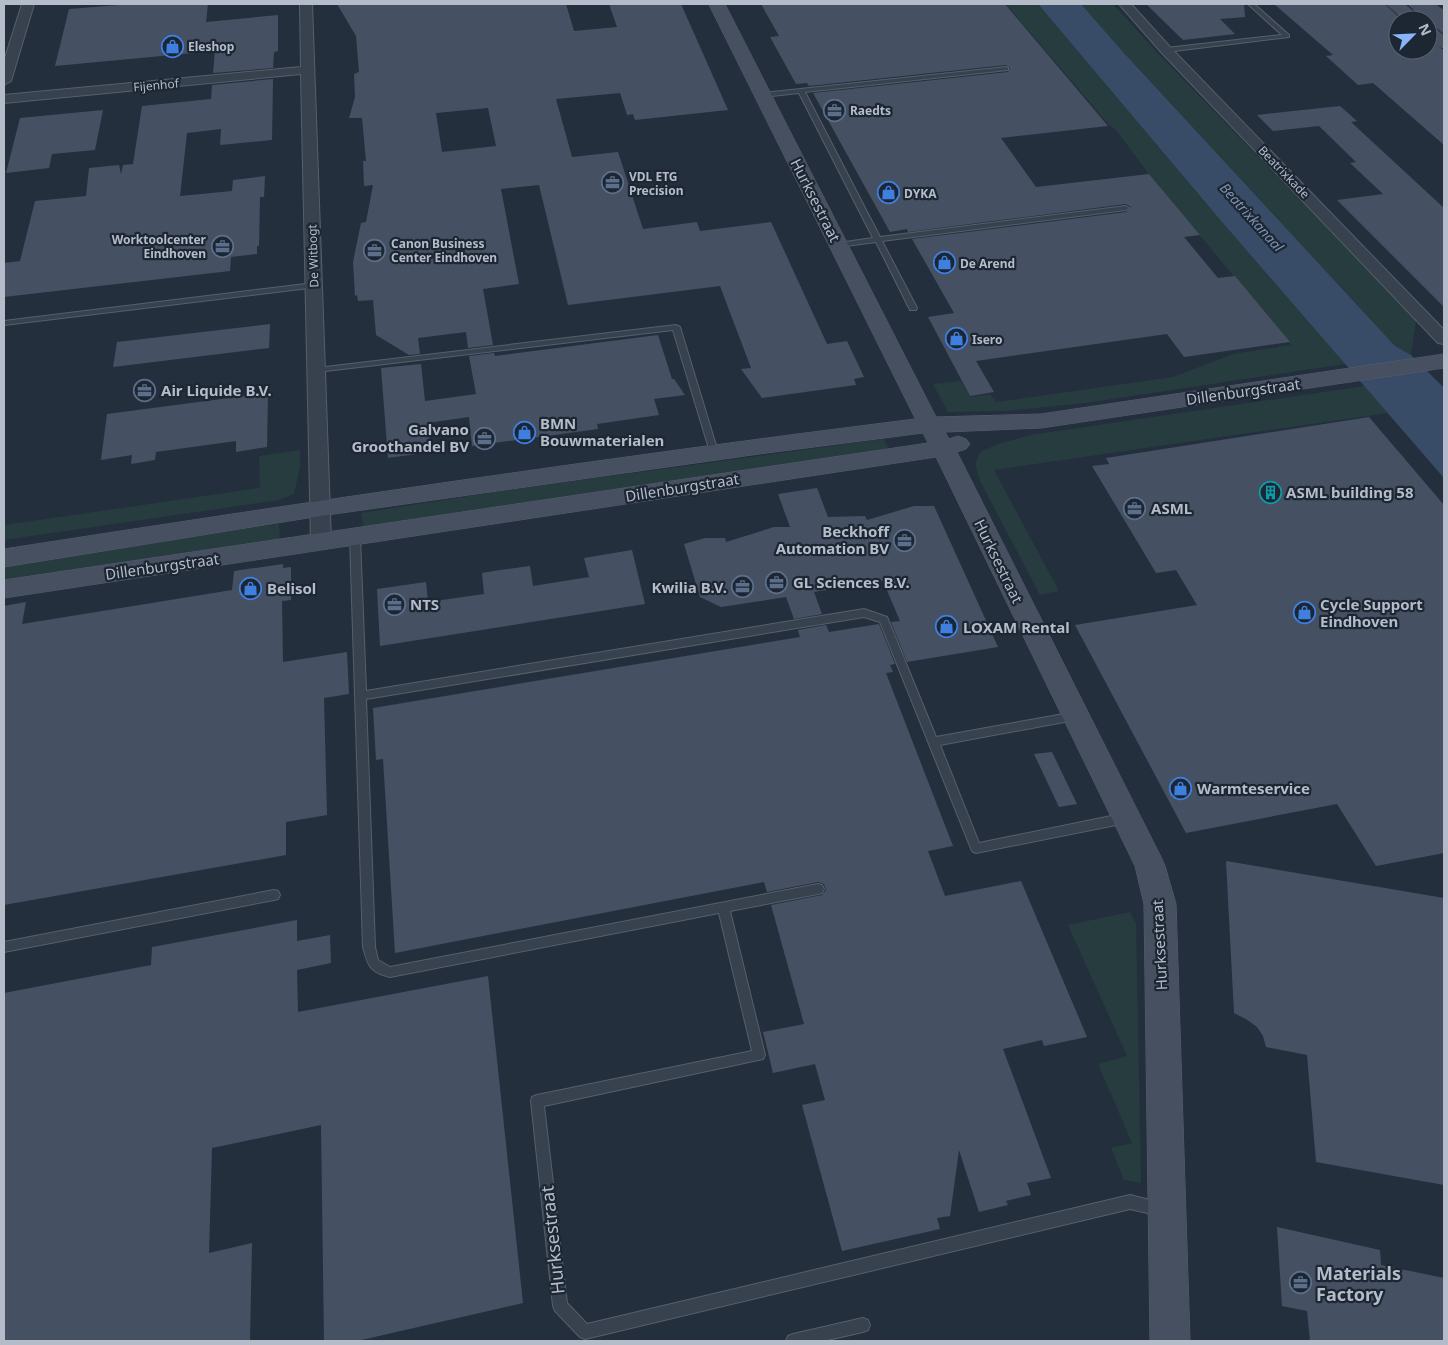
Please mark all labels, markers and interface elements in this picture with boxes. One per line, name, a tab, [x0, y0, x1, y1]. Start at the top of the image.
north arrow	[1388, 10, 1438, 60]
text: N	[1414, 20, 1436, 39]
shop icon: Eleshop	[160, 34, 184, 58]
place label: Eleshop	[188, 38, 235, 55]
street label: Fijenhof	[133, 74, 180, 95]
office icon: Raedts	[822, 98, 846, 122]
place label: Raedts	[850, 102, 891, 119]
street label: Beatrixkade	[1255, 142, 1314, 202]
street label: Hurksestraat	[786, 155, 846, 246]
place label: VDL ETG Precision	[629, 168, 683, 199]
office icon: VDL ETG Precision	[601, 171, 625, 195]
water label: Beatrixkanaal	[1216, 179, 1288, 256]
shop icon: DYKA	[876, 181, 900, 205]
place label: DYKA	[904, 185, 937, 202]
street label: De Witbogt	[303, 223, 323, 288]
place label: Worktoolcenter Eindhoven	[112, 231, 207, 262]
office icon: Worktoolcenter Eindhoven	[210, 234, 234, 258]
place label: Canon Business Center Eindhoven	[391, 235, 497, 266]
office icon: Canon Business Center Eindhoven	[363, 238, 387, 262]
shop icon: De Arend	[932, 251, 956, 275]
place label: De Arend	[960, 255, 1015, 272]
shop icon: Isero	[944, 327, 968, 351]
place label: Isero	[972, 331, 1002, 348]
street label: Dillenburgstraat	[1185, 373, 1302, 409]
office icon: Air Liquide B.V.	[133, 378, 157, 402]
place label: Air Liquide B.V.	[161, 380, 272, 400]
place label: BMN Bouwmaterialen	[540, 413, 664, 450]
place label: Galvano Groothandel BV	[351, 419, 469, 456]
shop icon: BMN Bouwmaterialen	[512, 420, 536, 444]
office icon: Galvano Groothandel BV	[473, 426, 497, 450]
street label: Dillenburgstraat	[624, 468, 741, 506]
building icon: ASML building 58	[1258, 480, 1282, 504]
place label: ASML building 58	[1286, 482, 1414, 502]
office icon: ASML	[1123, 496, 1147, 520]
place label: ASML	[1151, 498, 1192, 518]
street label: Hurksestraat	[970, 516, 1028, 607]
place label: Beckhoff Automation BV	[776, 521, 890, 558]
office icon: Beckhoff Automation BV	[893, 528, 917, 552]
street label: Dillenburgstraat	[104, 548, 221, 584]
office icon: GL Sciences B.V.	[765, 570, 789, 594]
place label: GL Sciences B.V.	[793, 572, 910, 592]
office icon: Kwilia B.V.	[731, 575, 755, 599]
shop icon: Belisol	[239, 576, 263, 600]
place label: Kwilia B.V.	[652, 577, 727, 597]
place label: Belisol	[267, 578, 316, 598]
office icon: NTS	[382, 592, 406, 616]
place label: NTS	[410, 594, 439, 614]
place label: Cycle Support Eindhoven	[1320, 594, 1423, 631]
shop icon: Cycle Support Eindhoven	[1292, 601, 1316, 625]
shop icon: LOXAM Rental	[935, 615, 959, 639]
place label: LOXAM Rental	[963, 617, 1070, 637]
shop icon: Warmteservice	[1169, 776, 1193, 800]
place label: Warmteservice	[1197, 778, 1310, 798]
street label: Hurksestraat	[1147, 898, 1171, 991]
street label: Hurksestraat	[534, 1184, 570, 1296]
place label: Materials Factory	[1316, 1261, 1401, 1306]
office icon: Materials Factory	[1288, 1271, 1312, 1295]

